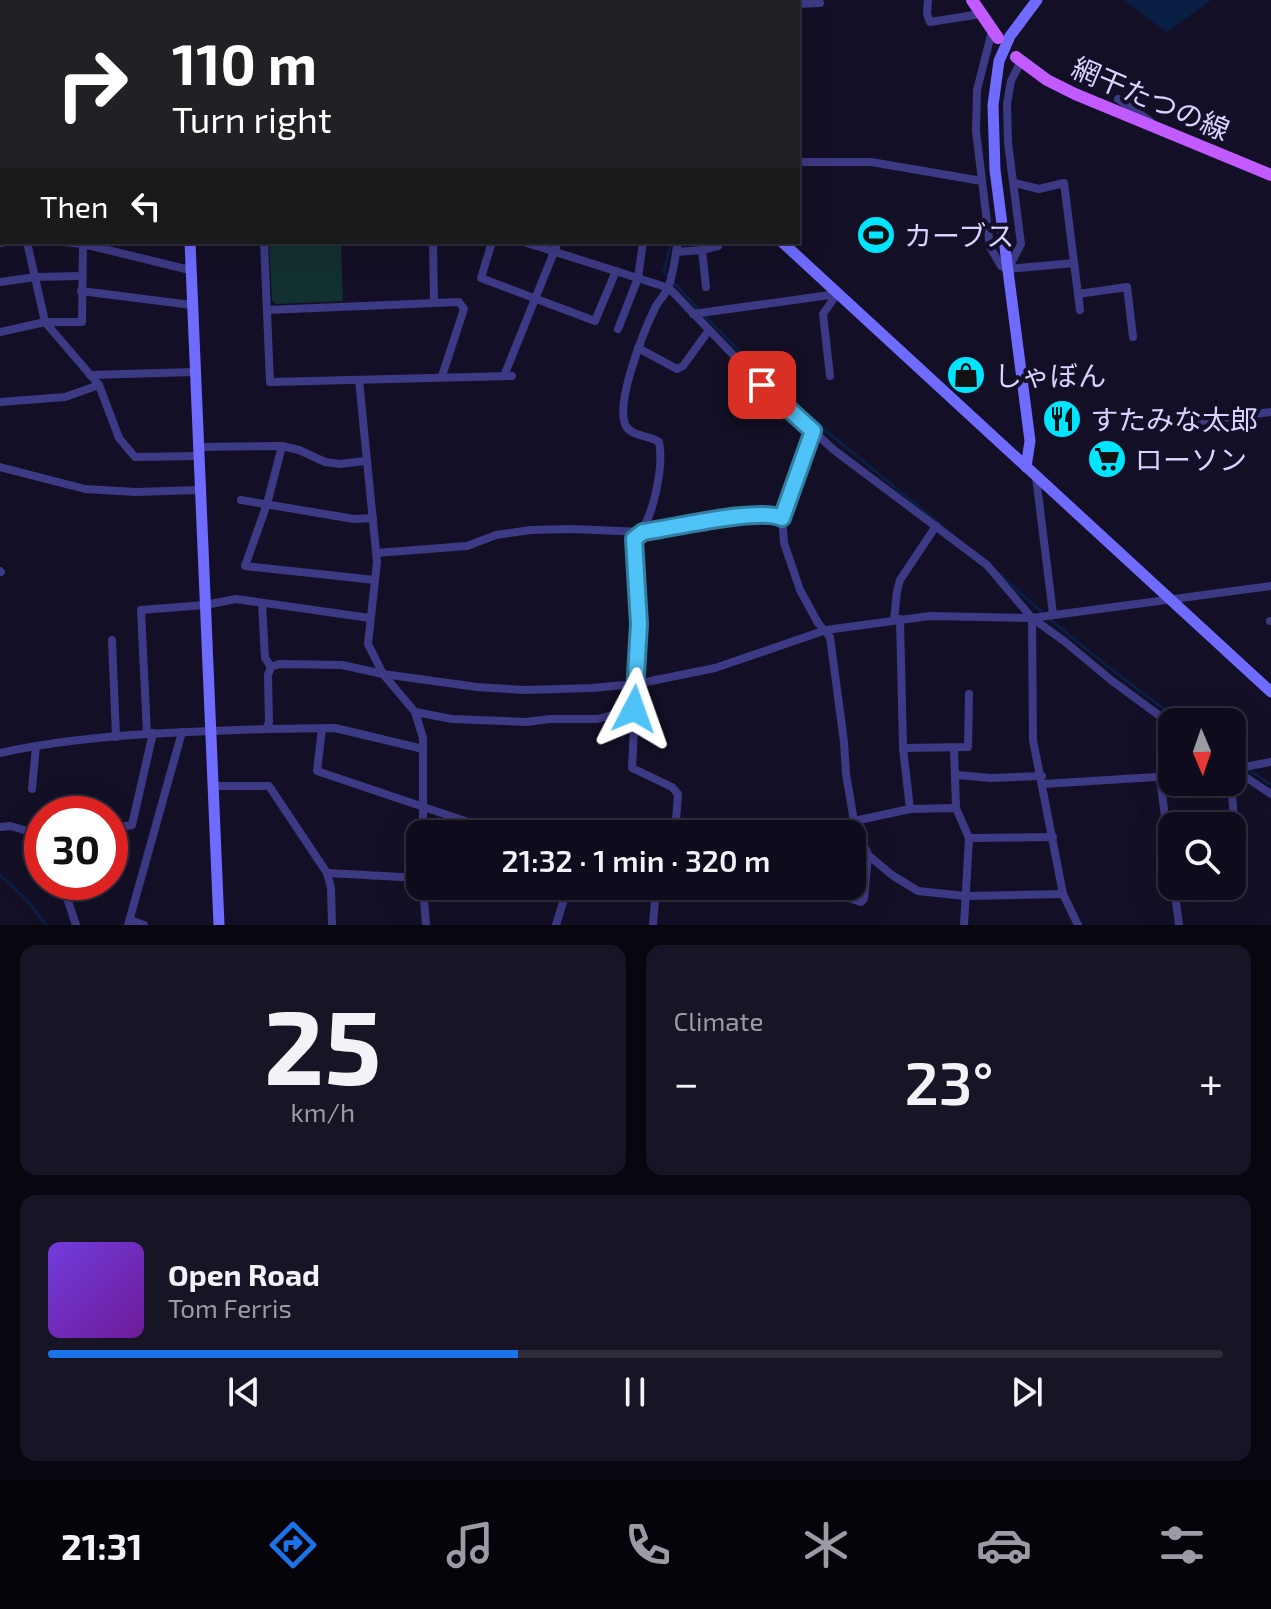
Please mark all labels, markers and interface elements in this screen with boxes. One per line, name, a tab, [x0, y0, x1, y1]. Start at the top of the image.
text: 110 m	[172, 29, 317, 96]
icon: right	[40, 32, 144, 136]
street label: 網干たつの線	[1067, 50, 1235, 146]
text: Turn right	[172, 97, 332, 140]
icon: left	[124, 184, 168, 228]
text: Then	[40, 188, 108, 224]
sports icon: カーブス	[855, 214, 897, 256]
place label: カーブス	[904, 218, 1014, 252]
pin	[728, 351, 796, 419]
shop icon: しゃぼん	[945, 354, 987, 396]
place label: しゃぼん	[994, 358, 1106, 392]
icon: arrive	[740, 363, 784, 407]
restaurant icon: すたみな太郎	[1041, 398, 1083, 440]
place label: すたみな太郎	[1090, 402, 1258, 436]
supermarket icon: ローソン	[1086, 438, 1128, 480]
place label: ローソン	[1135, 442, 1247, 476]
position arrow	[592, 667, 676, 751]
north arrow	[1158, 708, 1246, 796]
map controls	[1158, 708, 1246, 900]
speed limit sign: 30	[24, 796, 128, 900]
button: search	[1158, 812, 1246, 900]
text: 21:32 · 1 min · 320 m	[502, 842, 770, 878]
text: 25	[264, 981, 382, 1106]
text: Climate	[674, 1005, 763, 1036]
text: 23°	[904, 1045, 994, 1117]
text: −	[674, 1055, 699, 1108]
text: +	[1199, 1055, 1223, 1108]
text: km/h	[290, 1096, 355, 1127]
text: Open Road	[168, 1256, 320, 1292]
text: Tom Ferris	[168, 1292, 292, 1323]
icon: previous	[222, 1370, 266, 1414]
icon: pause	[613, 1370, 657, 1414]
icon: next	[1005, 1370, 1049, 1414]
icon: directions	[265, 1517, 321, 1573]
icon: music	[442, 1517, 498, 1573]
icon: phone	[620, 1517, 676, 1573]
icon: climate	[798, 1517, 854, 1573]
icon: car	[976, 1517, 1032, 1573]
icon: filters	[1154, 1517, 1210, 1573]
text: 21:31	[61, 1524, 143, 1567]

